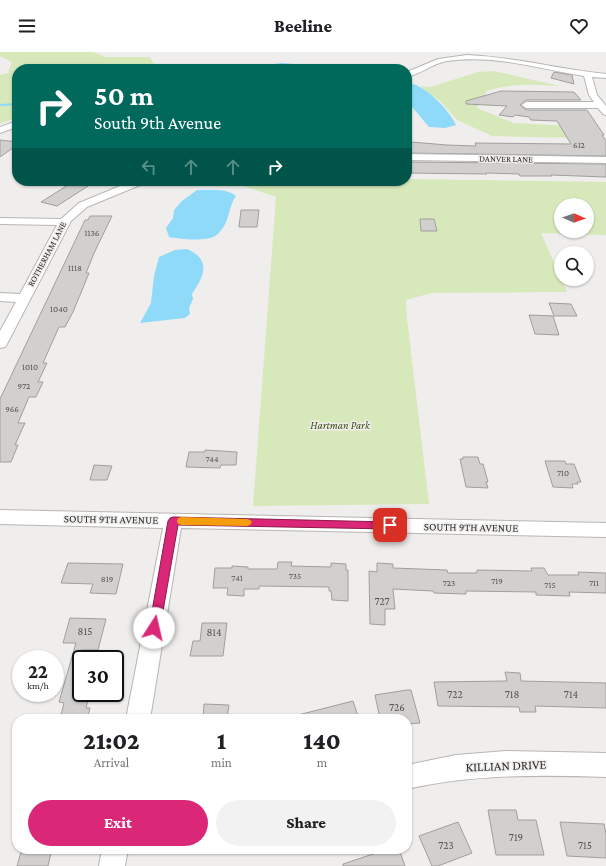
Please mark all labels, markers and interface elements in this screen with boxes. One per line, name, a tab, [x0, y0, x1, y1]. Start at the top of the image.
icon: menu	[16, 15, 38, 37]
icon: heart	[568, 15, 590, 37]
text: Beeline	[274, 16, 332, 36]
icon: right	[28, 80, 80, 132]
text: 50 m	[94, 80, 154, 111]
text: South 9th Avenue	[94, 113, 221, 133]
house number: 612	[573, 140, 585, 150]
street label: DANVER LANE	[479, 154, 533, 164]
icon: left	[138, 156, 160, 178]
icon: ahead	[180, 156, 202, 178]
icon: ahead	[222, 156, 244, 178]
icon: right	[264, 156, 286, 178]
north arrow	[554, 198, 594, 238]
map controls	[554, 198, 594, 286]
street label: ROTHERHAM LANE	[26, 220, 68, 288]
house number: 1136	[85, 228, 100, 238]
button: search	[554, 246, 594, 286]
house number: 1118	[68, 263, 82, 273]
house number: 1040	[50, 304, 68, 314]
house number: 1010	[22, 362, 38, 372]
house number: 972	[18, 381, 30, 391]
house number: 966	[5, 404, 19, 414]
park label: Hartman Park	[310, 419, 371, 431]
house number: 744	[205, 454, 219, 464]
house number: 710	[557, 468, 569, 478]
pin	[373, 508, 407, 542]
street label: SOUTH 9TH AVENUE	[64, 512, 158, 526]
icon: arrive	[379, 514, 401, 536]
street label: SOUTH 9TH AVENUE	[424, 520, 518, 534]
house number: 735	[289, 571, 301, 581]
house number: 741	[231, 573, 243, 583]
house number: 819	[101, 574, 114, 584]
house number: 719	[491, 576, 503, 586]
house number: 723	[443, 578, 455, 588]
house number: 711	[589, 578, 599, 588]
house number: 715	[544, 580, 556, 590]
house number: 727	[374, 595, 390, 607]
position arrow	[133, 607, 175, 649]
house number: 815	[78, 625, 92, 637]
house number: 814	[206, 626, 222, 638]
speed limit sign: 30	[72, 650, 124, 702]
text: 22	[28, 660, 48, 682]
text: km/h	[27, 680, 49, 691]
house number: 722	[447, 688, 463, 700]
house number: 718	[505, 688, 519, 700]
house number: 714	[564, 688, 579, 700]
house number: 726	[389, 701, 405, 713]
text: 21:02	[83, 727, 140, 754]
text: 1	[217, 727, 226, 754]
text: 140	[303, 727, 341, 754]
text: Arrival	[94, 755, 129, 770]
text: min	[211, 755, 232, 770]
text: m	[317, 755, 327, 770]
street label: KILLIAN DRIVE	[465, 757, 547, 774]
button: Exit	[28, 800, 208, 846]
button: Share	[216, 800, 396, 846]
house number: 719	[509, 831, 523, 843]
house number: 723	[438, 839, 454, 851]
house number: 715	[578, 839, 592, 851]

